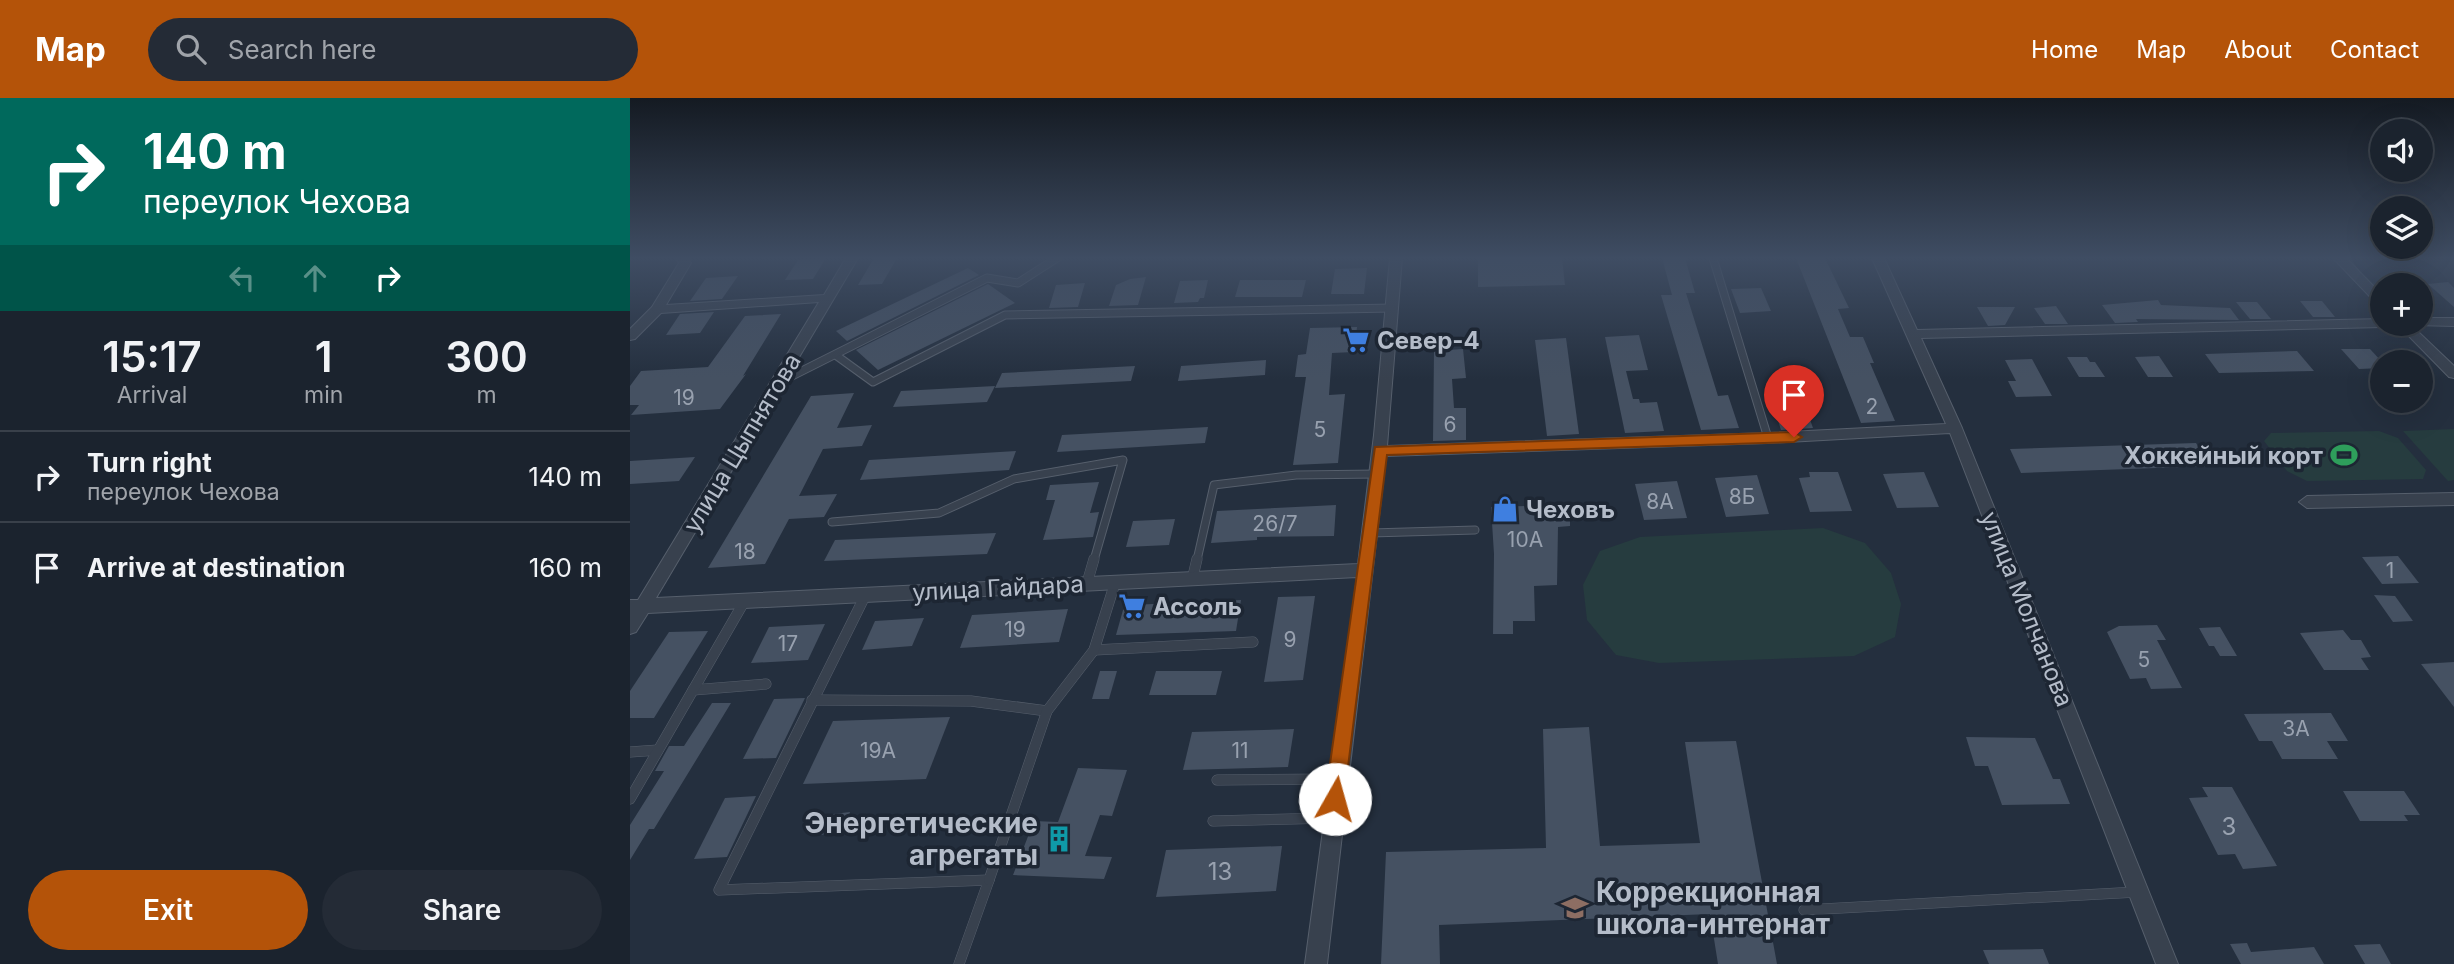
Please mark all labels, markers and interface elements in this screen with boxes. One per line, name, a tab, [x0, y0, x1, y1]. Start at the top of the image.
search box	[148, 18, 638, 81]
text: Map	[35, 29, 106, 69]
icon: search	[172, 30, 210, 68]
text: Search here	[228, 34, 376, 65]
text: Home	[2031, 35, 2098, 64]
text: Map	[2136, 35, 2186, 64]
text: About	[2224, 35, 2292, 64]
text: Contact	[2330, 35, 2419, 64]
map controls	[2370, 119, 2433, 413]
button: sound	[2370, 119, 2433, 182]
text: 140 m	[143, 122, 287, 181]
icon: right	[28, 126, 119, 217]
text: переулок Чехова	[143, 182, 411, 221]
button: layers	[2370, 196, 2433, 259]
icon: left	[223, 259, 261, 297]
icon: ahead	[296, 259, 334, 297]
icon: right	[369, 259, 407, 297]
button: +	[2370, 273, 2433, 336]
supermarket icon: Север-4	[1341, 325, 1371, 355]
place label: Север-4	[1377, 326, 1480, 355]
text: 15:17	[102, 331, 202, 382]
text: 1	[315, 331, 333, 382]
text: 300	[446, 331, 528, 382]
street label: улица Цыпнятова	[677, 348, 807, 538]
button: −	[2370, 350, 2433, 413]
pin	[1764, 365, 1824, 437]
icon: arrive	[1775, 376, 1813, 414]
text: Arrival	[117, 381, 187, 409]
text: min	[304, 381, 343, 409]
text: m	[477, 381, 497, 409]
house number: 19	[673, 385, 695, 410]
house number: 2	[1866, 394, 1878, 419]
house number: 6	[1443, 412, 1457, 437]
house number: 5	[1314, 417, 1326, 442]
sports icon: Хоккейный корт	[2329, 440, 2359, 470]
place label: Хоккейный корт	[2124, 441, 2323, 470]
text: Turn right	[87, 447, 212, 478]
icon: right	[28, 458, 66, 496]
text: 140 m	[528, 461, 602, 492]
text: переулок Чехова	[87, 478, 280, 506]
house number: 8Б	[1729, 484, 1755, 509]
house number: 8А	[1646, 489, 1674, 514]
shop icon: Чеховъ	[1490, 494, 1520, 524]
place label: Чеховъ	[1526, 495, 1615, 524]
street label: улица Молчанова	[1975, 507, 2079, 711]
house number: 26/7	[1252, 511, 1298, 536]
house number: 10А	[1507, 527, 1543, 552]
house number: 18	[734, 539, 756, 564]
icon: arrive	[28, 549, 66, 587]
text: Arrive at destination	[87, 552, 346, 583]
text: 160 m	[529, 552, 602, 583]
house number: 1	[2386, 558, 2394, 583]
street label: улица Гайдара	[912, 569, 1084, 607]
supermarket icon: Ассоль	[1117, 591, 1147, 621]
place label: Ассоль	[1153, 592, 1242, 621]
house number: 19	[1004, 617, 1026, 642]
house number: 9	[1283, 627, 1297, 652]
house number: 17	[778, 631, 798, 656]
house number: 5	[2138, 647, 2150, 672]
house number: 3А	[2282, 716, 2310, 741]
house number: 19А	[860, 738, 896, 763]
house number: 11	[1231, 738, 1249, 763]
position arrow	[1298, 762, 1372, 836]
place label: Энергетические агрегаты	[805, 806, 1038, 872]
house number: 3	[2222, 812, 2236, 841]
building icon: Энергетические агрегаты	[1044, 824, 1074, 854]
house number: 13	[1208, 857, 1232, 886]
button: Exit	[28, 870, 308, 950]
button: Share	[322, 870, 602, 950]
place label: Коррекционная школа-интернат	[1596, 875, 1830, 941]
school or university icon: Коррекционная школа-интернат	[1560, 893, 1590, 923]

